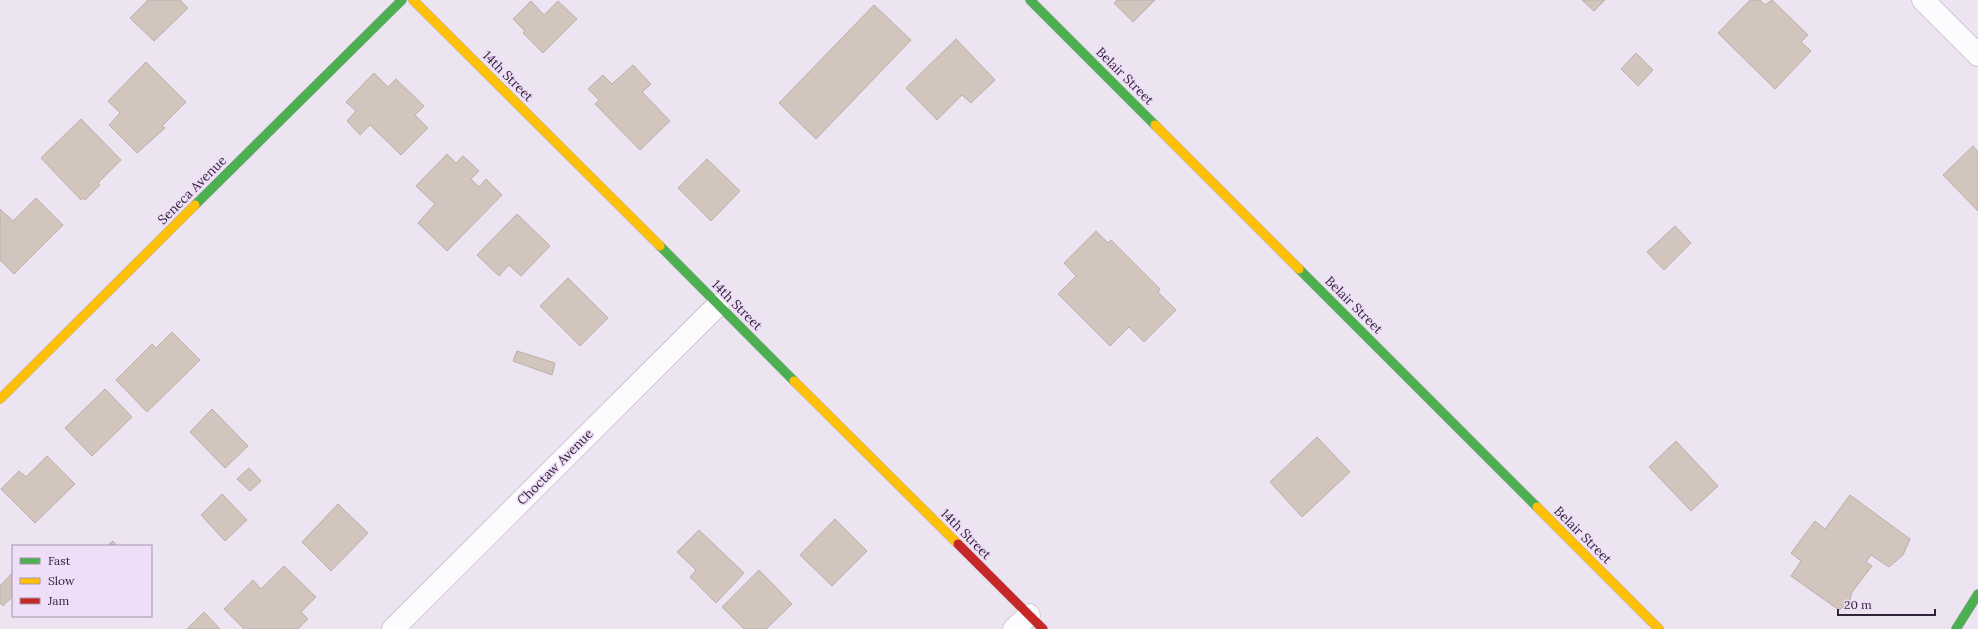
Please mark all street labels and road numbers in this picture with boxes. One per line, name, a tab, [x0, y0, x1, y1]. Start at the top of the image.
street label: Belair Street	[1092, 43, 1158, 109]
street label: 14th Street	[479, 47, 537, 105]
street label: Seneca Avenue	[154, 152, 230, 228]
street label: Belair Street	[1321, 272, 1387, 338]
street label: 14th Street	[708, 276, 766, 334]
street label: Choctaw Avenue	[513, 425, 597, 509]
street label: Belair Street	[1550, 502, 1616, 568]
street label: 14th Street	[937, 505, 995, 563]

